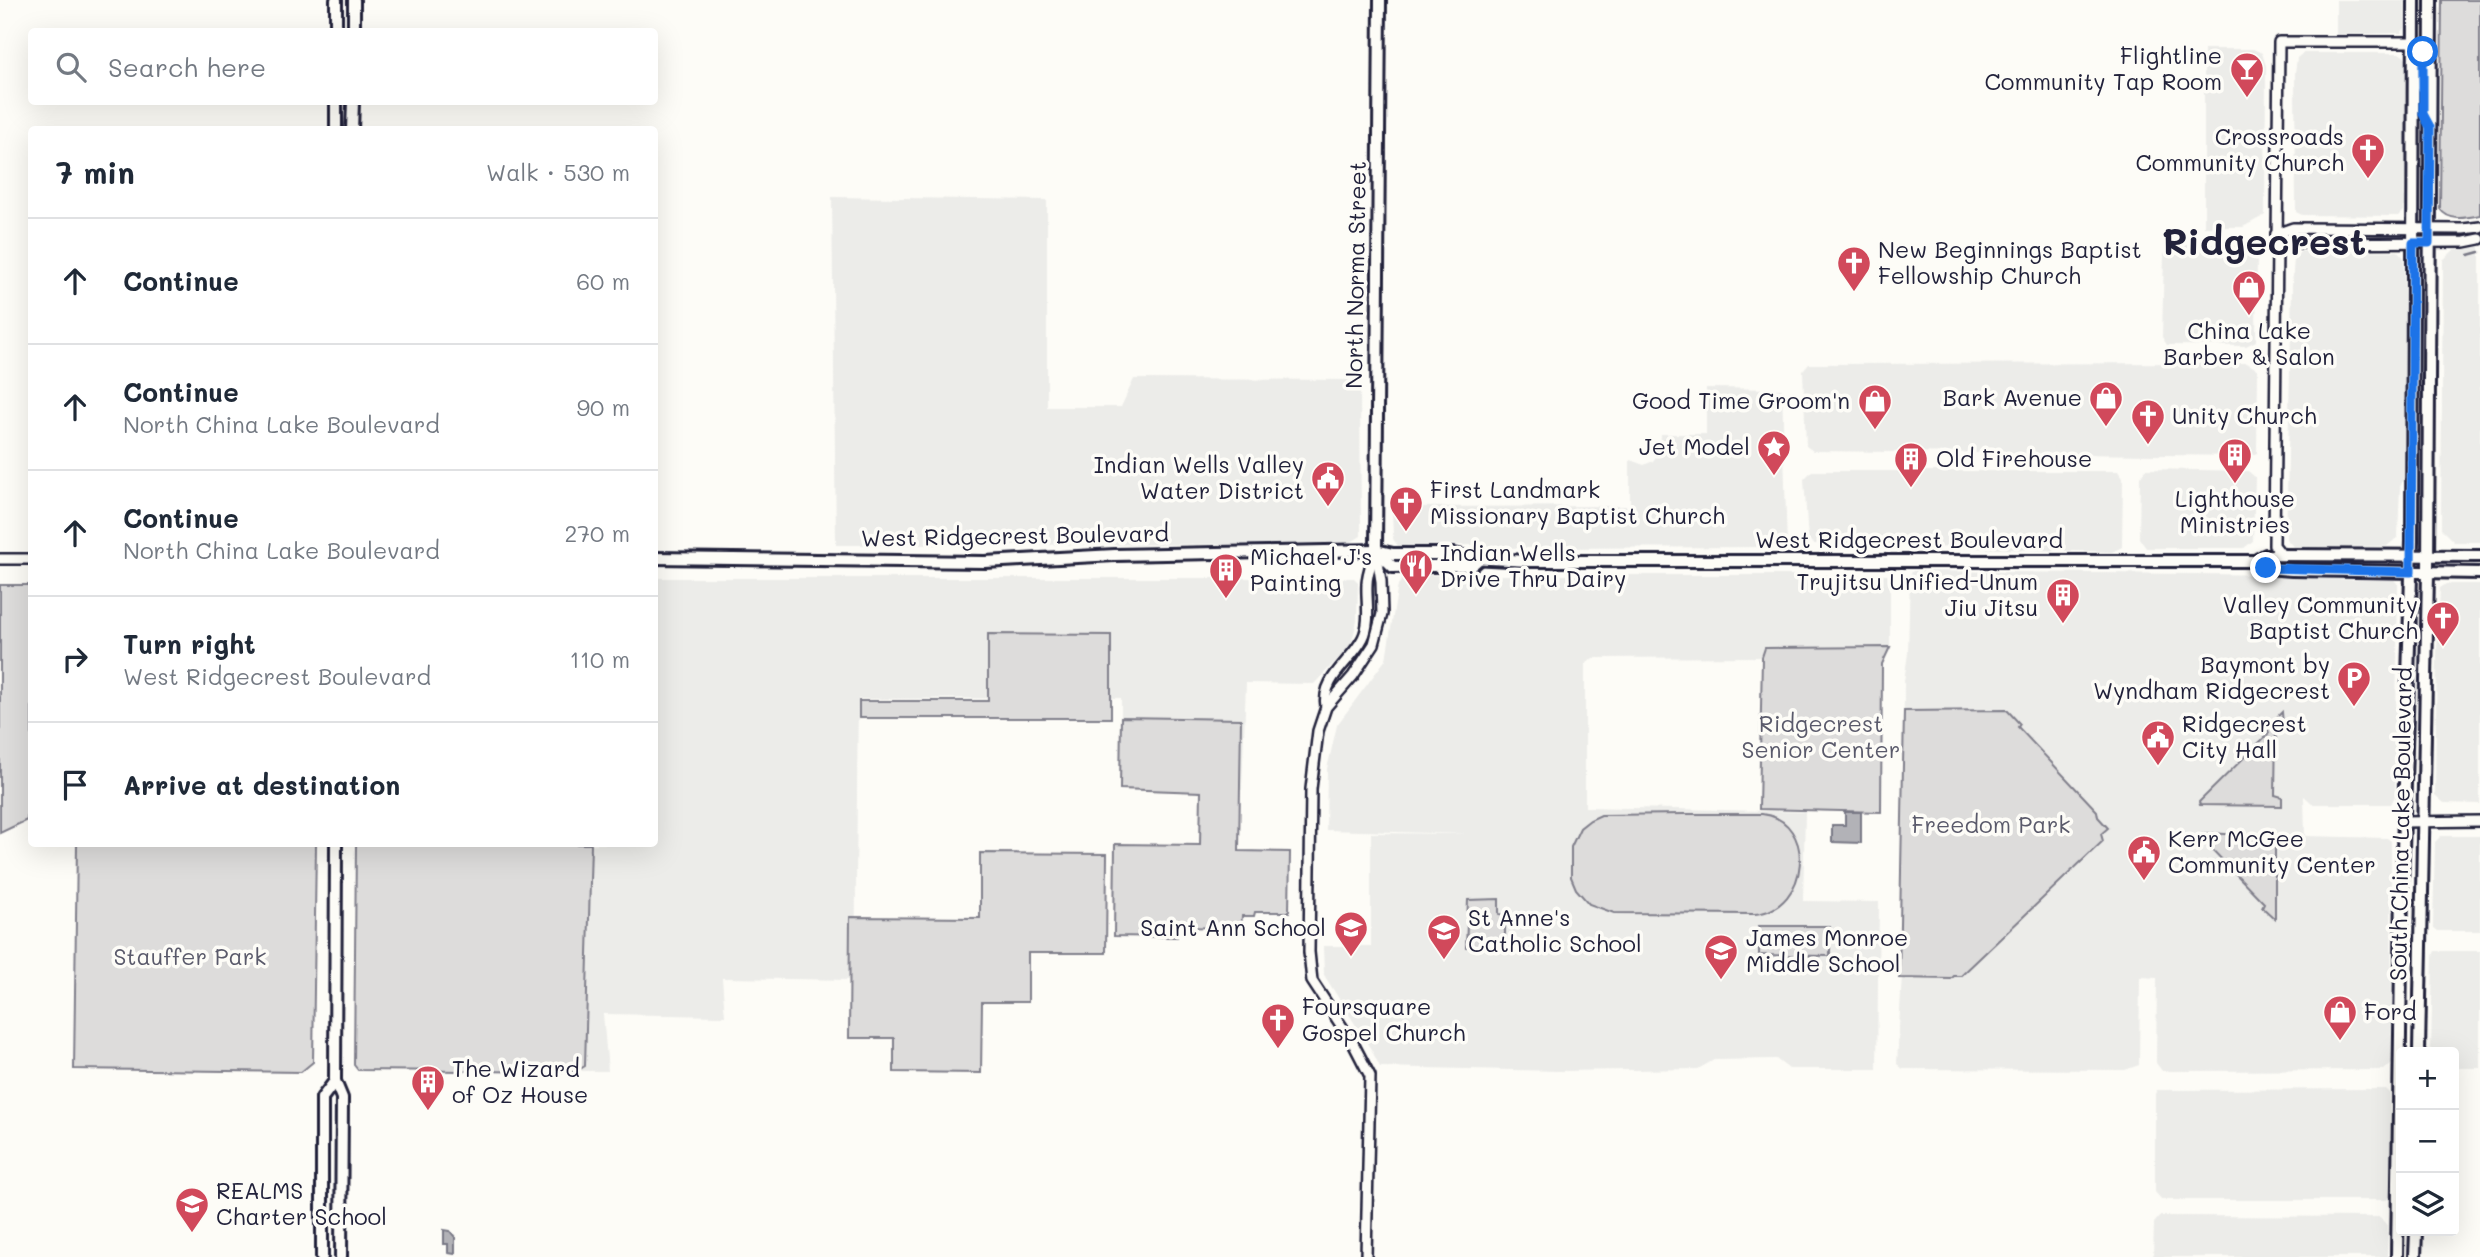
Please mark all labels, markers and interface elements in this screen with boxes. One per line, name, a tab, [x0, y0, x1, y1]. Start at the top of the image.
search box	[28, 28, 658, 105]
route start	[2407, 36, 2438, 67]
place label: Flightline Community Tap Room	[1984, 40, 2222, 96]
icon: search	[52, 48, 90, 86]
text: Search here	[108, 50, 266, 84]
bar icon: Flightline Community Tap Room	[2228, 50, 2266, 99]
place label: Crossroads Community Church	[2135, 121, 2344, 177]
church icon: Crossroads Community Church	[2349, 131, 2387, 180]
text: 7 min	[56, 152, 135, 192]
text: Walk · 530 m	[486, 157, 630, 187]
street label: North Norma Street	[1338, 161, 1372, 389]
district label: Ridgecrest	[2162, 216, 2366, 264]
place label: New Beginnings Baptist Fellowship Church	[1878, 234, 2142, 290]
church icon: New Beginnings Baptist Fellowship Church	[1835, 244, 1873, 293]
icon: ahead	[56, 262, 94, 300]
text: Continue	[123, 264, 239, 298]
text: 60 m	[576, 266, 630, 296]
shop icon: China Lake Barber & Salon	[2230, 268, 2268, 317]
place label: China Lake Barber & Salon	[2163, 315, 2335, 371]
text: Continue	[123, 375, 239, 409]
shop icon: Bark Avenue	[2087, 379, 2125, 428]
shop icon: Good Time Groom'n	[1856, 382, 1894, 431]
place label: Bark Avenue	[1943, 382, 2082, 412]
place label: Good Time Groom'n	[1632, 385, 1850, 415]
icon: ahead	[56, 388, 94, 426]
text: 90 m	[577, 392, 630, 422]
church icon: Unity Church	[2129, 397, 2167, 446]
place label: Unity Church	[2172, 400, 2317, 430]
text: North China Lake Boulevard	[123, 409, 440, 439]
place icon: Jet Model	[1755, 428, 1793, 477]
place label: Jet Model	[1639, 431, 1750, 461]
building icon: Lighthouse Ministries	[2216, 436, 2254, 485]
building icon: Old Firehouse	[1892, 440, 1930, 489]
place label: Old Firehouse	[1936, 443, 2092, 473]
place label: Indian Wells Valley Water District	[1094, 449, 1304, 505]
public building icon: Indian Wells Valley Water District	[1309, 459, 1347, 508]
place label: First Landmark Missionary Baptist Church	[1430, 474, 1725, 530]
place label: Lighthouse Ministries	[2175, 483, 2295, 539]
church icon: First Landmark Missionary Baptist Church	[1387, 484, 1425, 533]
text: Continue	[123, 501, 239, 535]
icon: ahead	[56, 514, 94, 552]
street label: West Ridgecrest Boulevard	[861, 517, 1169, 553]
text: 270 m	[565, 518, 630, 548]
street label: West Ridgecrest Boulevard	[1755, 524, 2063, 554]
text: North China Lake Boulevard	[123, 535, 440, 565]
place label: Indian Wells Drive Thru Dairy	[1440, 537, 1626, 593]
place label: Michael J's Painting	[1250, 541, 1372, 597]
restaurant icon: Indian Wells Drive Thru Dairy	[1397, 547, 1435, 596]
building icon: Michael J's Painting	[1207, 551, 1245, 600]
route end	[2250, 552, 2281, 583]
place label: Trujitsu Unified-Unum Jiu Jitsu	[1796, 566, 2038, 622]
building icon: Trujitsu Unified-Unum Jiu Jitsu	[2044, 576, 2082, 625]
place label: Valley Community Baptist Church	[2223, 589, 2418, 645]
church icon: Valley Community Baptist Church	[2424, 599, 2462, 648]
text: Turn right	[123, 627, 256, 661]
icon: right	[56, 640, 94, 678]
text: 110 m	[570, 644, 630, 674]
place label: Baymont by Wyndham Ridgecrest	[2093, 649, 2330, 705]
parking icon: Baymont by Wyndham Ridgecrest	[2335, 659, 2373, 708]
text: West Ridgecrest Boulevard	[123, 661, 431, 691]
street label: South China Lake Boulevard	[2382, 667, 2418, 981]
park label: Ridgecrest Senior Center	[1742, 708, 1900, 764]
place label: Ridgecrest City Hall	[2182, 708, 2307, 764]
public building icon: Ridgecrest City Hall	[2139, 718, 2177, 767]
icon: arrive	[56, 766, 94, 804]
text: Arrive at destination	[123, 768, 400, 802]
park label: Freedom Park	[1912, 809, 2070, 839]
place label: Kerr McGee Community Center	[2168, 823, 2376, 879]
public building icon: Kerr McGee Community Center	[2125, 833, 2163, 882]
place label: St Anne's Catholic School	[1468, 902, 1642, 958]
school or university icon: Saint Ann School	[1332, 909, 1370, 958]
place label: Saint Ann School	[1140, 912, 1326, 942]
school or university icon: St Anne's Catholic School	[1425, 912, 1463, 961]
place label: James Monroe Middle School	[1746, 922, 1908, 978]
school or university icon: James Monroe Middle School	[1702, 932, 1740, 981]
park label: Stauffer Park	[113, 941, 267, 971]
place label: Foursquare Gospel Church	[1302, 991, 1465, 1047]
shop icon: Ford	[2321, 993, 2359, 1042]
place label: Ford	[2364, 996, 2417, 1026]
church icon: Foursquare Gospel Church	[1259, 1001, 1297, 1050]
map controls	[2396, 1047, 2459, 1236]
button: +	[2396, 1047, 2459, 1110]
place label: The Wizard of Oz House	[452, 1053, 588, 1109]
building icon: The Wizard of Oz House	[409, 1063, 447, 1112]
button: −	[2396, 1110, 2459, 1173]
button: layers	[2396, 1173, 2459, 1236]
place label: REALMS Charter School	[216, 1175, 387, 1231]
school or university icon: REALMS Charter School	[173, 1185, 211, 1234]

